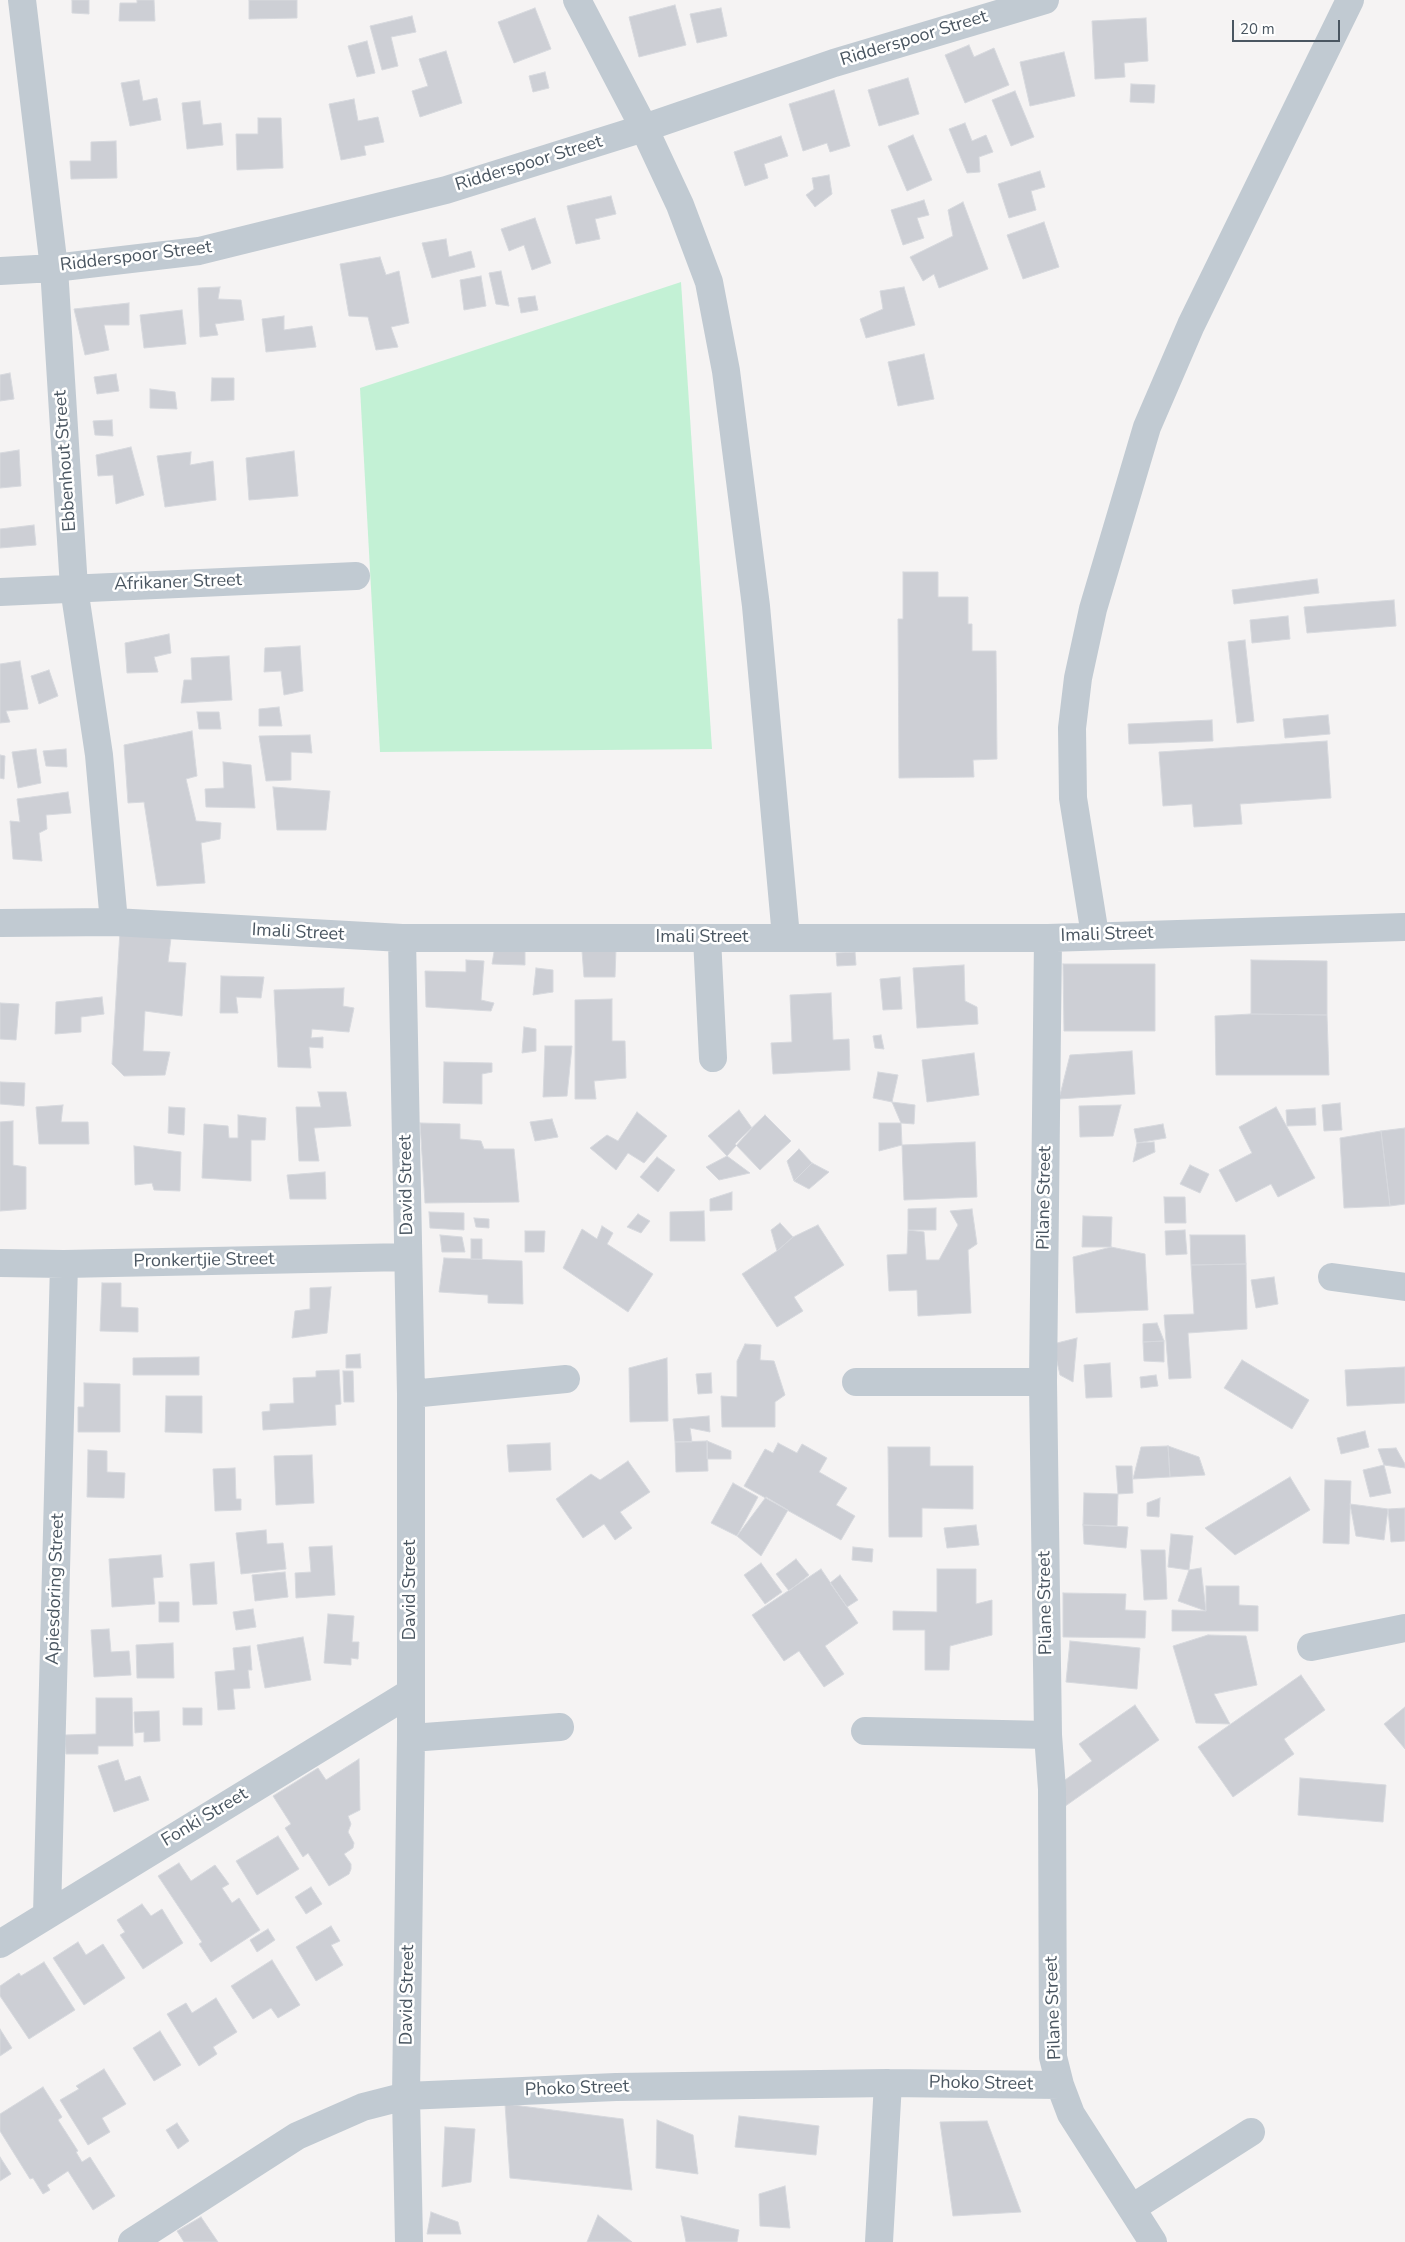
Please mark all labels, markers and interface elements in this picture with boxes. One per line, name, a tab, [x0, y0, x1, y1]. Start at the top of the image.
street label: Ridderspoor Street	[838, 6, 990, 72]
scale bar	[1235, 10, 1342, 42]
text: 20 m	[1240, 19, 1275, 39]
street label: Ridderspoor Street	[453, 131, 605, 197]
street label: Ridderspoor Street	[59, 237, 213, 277]
street label: Ebbenhout Street	[50, 390, 82, 532]
street label: Afrikaner Street	[114, 570, 242, 596]
street label: Imali Street	[251, 920, 345, 946]
street label: Imali Street	[1060, 923, 1154, 947]
street label: Imali Street	[656, 927, 748, 949]
street label: David Street	[395, 1135, 419, 1235]
street label: Pilane Street	[1033, 1146, 1057, 1250]
street label: Pronkertjie Street	[133, 1249, 275, 1273]
street label: Apiesdoring Street	[43, 1513, 69, 1665]
street label: David Street	[400, 1540, 422, 1640]
street label: Pilane Street	[1034, 1551, 1058, 1655]
street label: Fonki Street	[158, 1784, 252, 1852]
street label: David Street	[396, 1945, 420, 2045]
street label: Pilane Street	[1041, 1956, 1067, 2060]
street label: Phoko Street	[929, 2072, 1033, 2096]
street label: Phoko Street	[525, 2076, 629, 2102]

